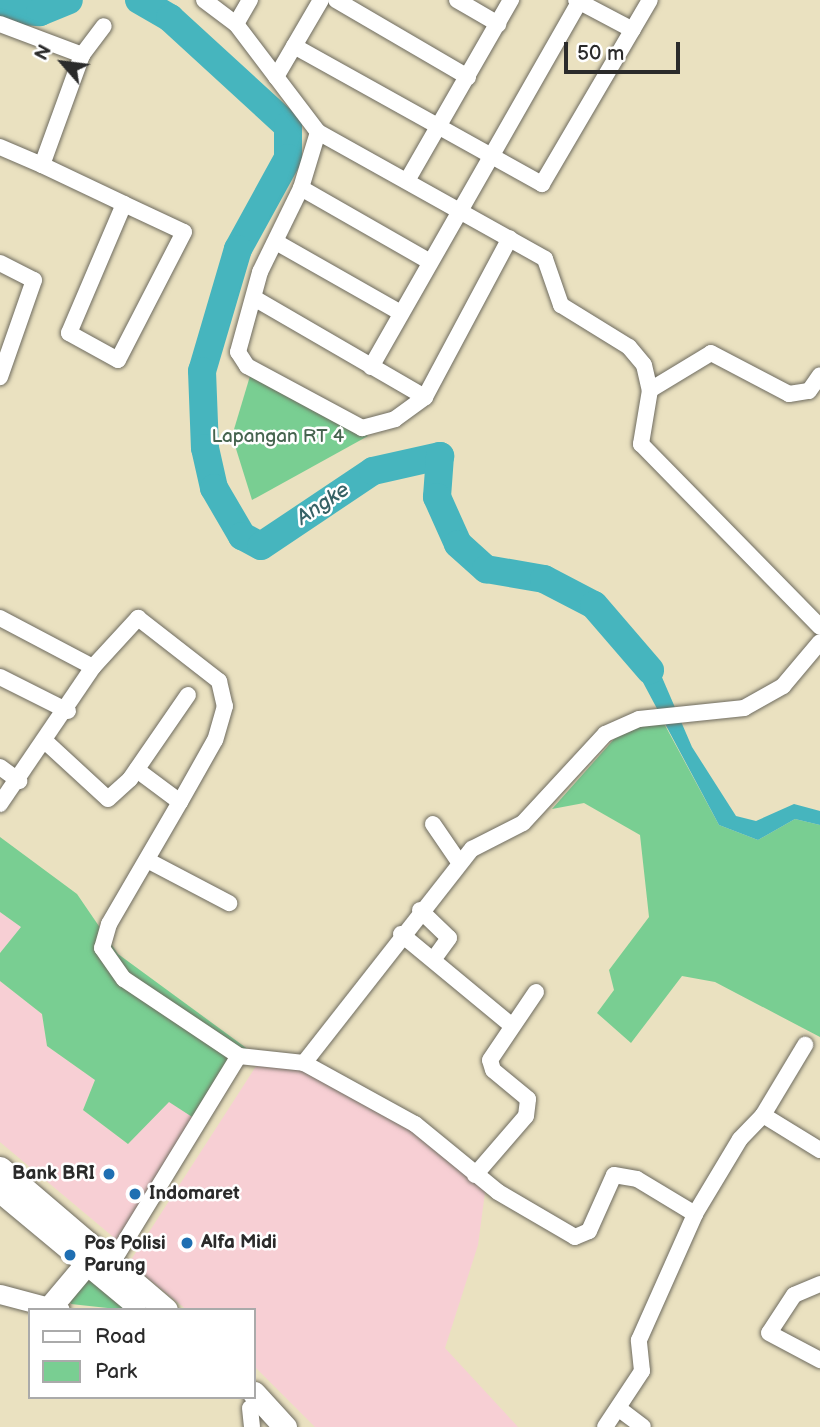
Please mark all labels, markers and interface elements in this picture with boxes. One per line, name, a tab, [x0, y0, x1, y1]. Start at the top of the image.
north arrow	[28, 28, 98, 98]
scale bar	[568, 28, 684, 72]
text: N	[31, 41, 58, 65]
text: 50 m	[577, 41, 624, 66]
park label: Lapangan RT 4	[212, 426, 344, 448]
water label: Angke	[292, 477, 354, 531]
place label: Bank BRI	[12, 1163, 95, 1185]
marker: Bank BRI	[101, 1166, 117, 1182]
place label: Indomaret	[149, 1183, 240, 1205]
marker: Indomaret	[127, 1186, 143, 1202]
place label: Alfa Midi	[201, 1232, 277, 1254]
place label: Pos Polisi Parung	[84, 1233, 166, 1277]
marker: Alfa Midi	[179, 1235, 195, 1251]
marker: Pos Polisi Parung	[62, 1247, 78, 1263]
legend	[28, 1308, 256, 1399]
text: Road	[95, 1324, 146, 1349]
text: Park	[95, 1359, 137, 1384]

